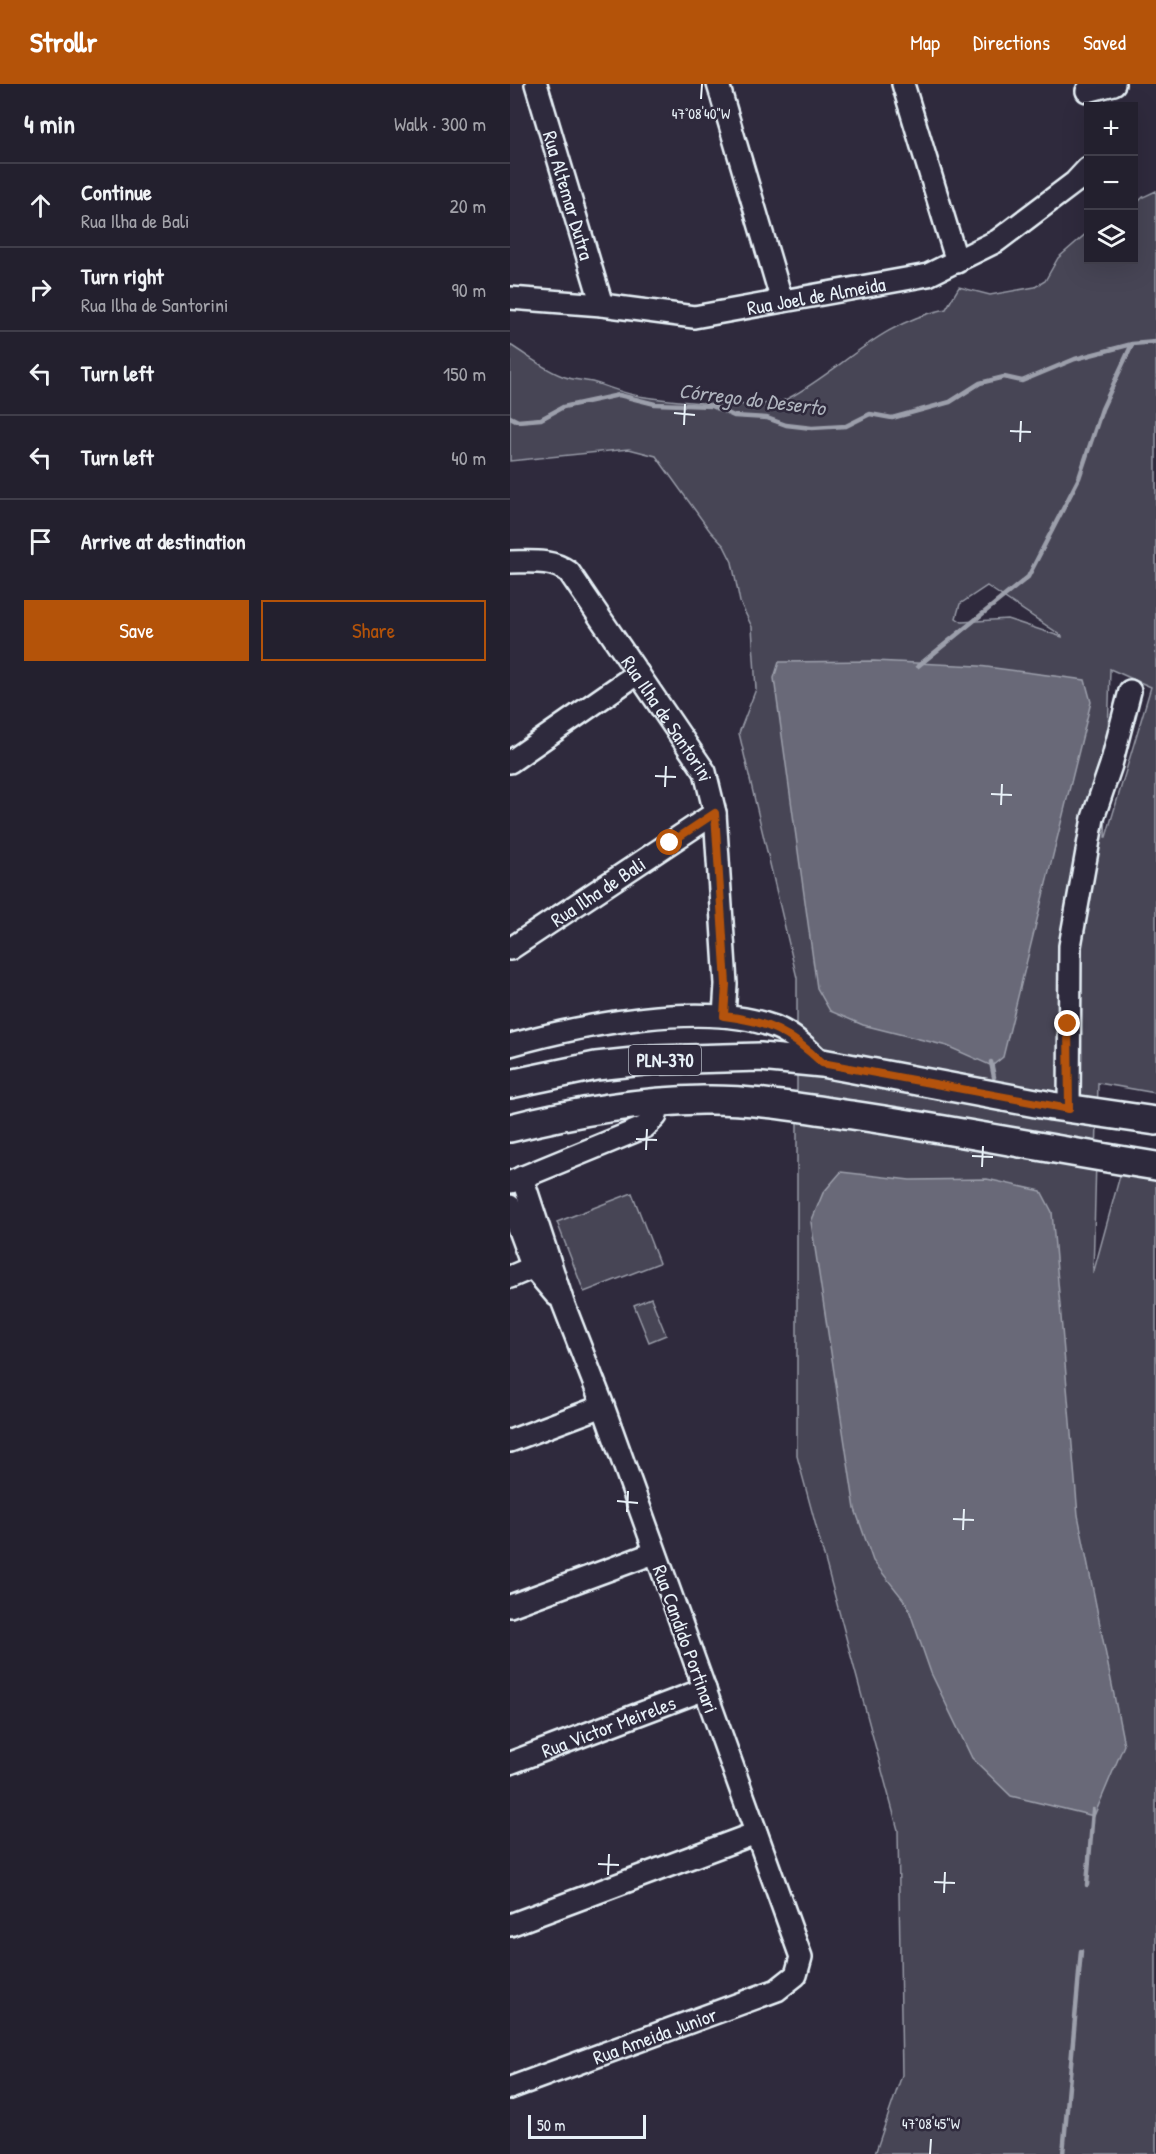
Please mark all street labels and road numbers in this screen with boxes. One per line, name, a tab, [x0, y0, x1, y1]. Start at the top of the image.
street label: Rua Altemar Dutra	[537, 127, 601, 263]
street label: Rua Joel de Almeida	[745, 269, 888, 321]
street label: Rua Ilha de Santorini	[616, 650, 720, 784]
street label: Rua Ilha de Bali	[545, 850, 650, 932]
road number: PLN-370	[629, 1045, 701, 1075]
street label: Rua Candido Portinari	[647, 1561, 725, 1717]
street label: Rua Victor Meireles	[537, 1688, 679, 1763]
street label: Rua Ameida Junior	[589, 2000, 721, 2070]

